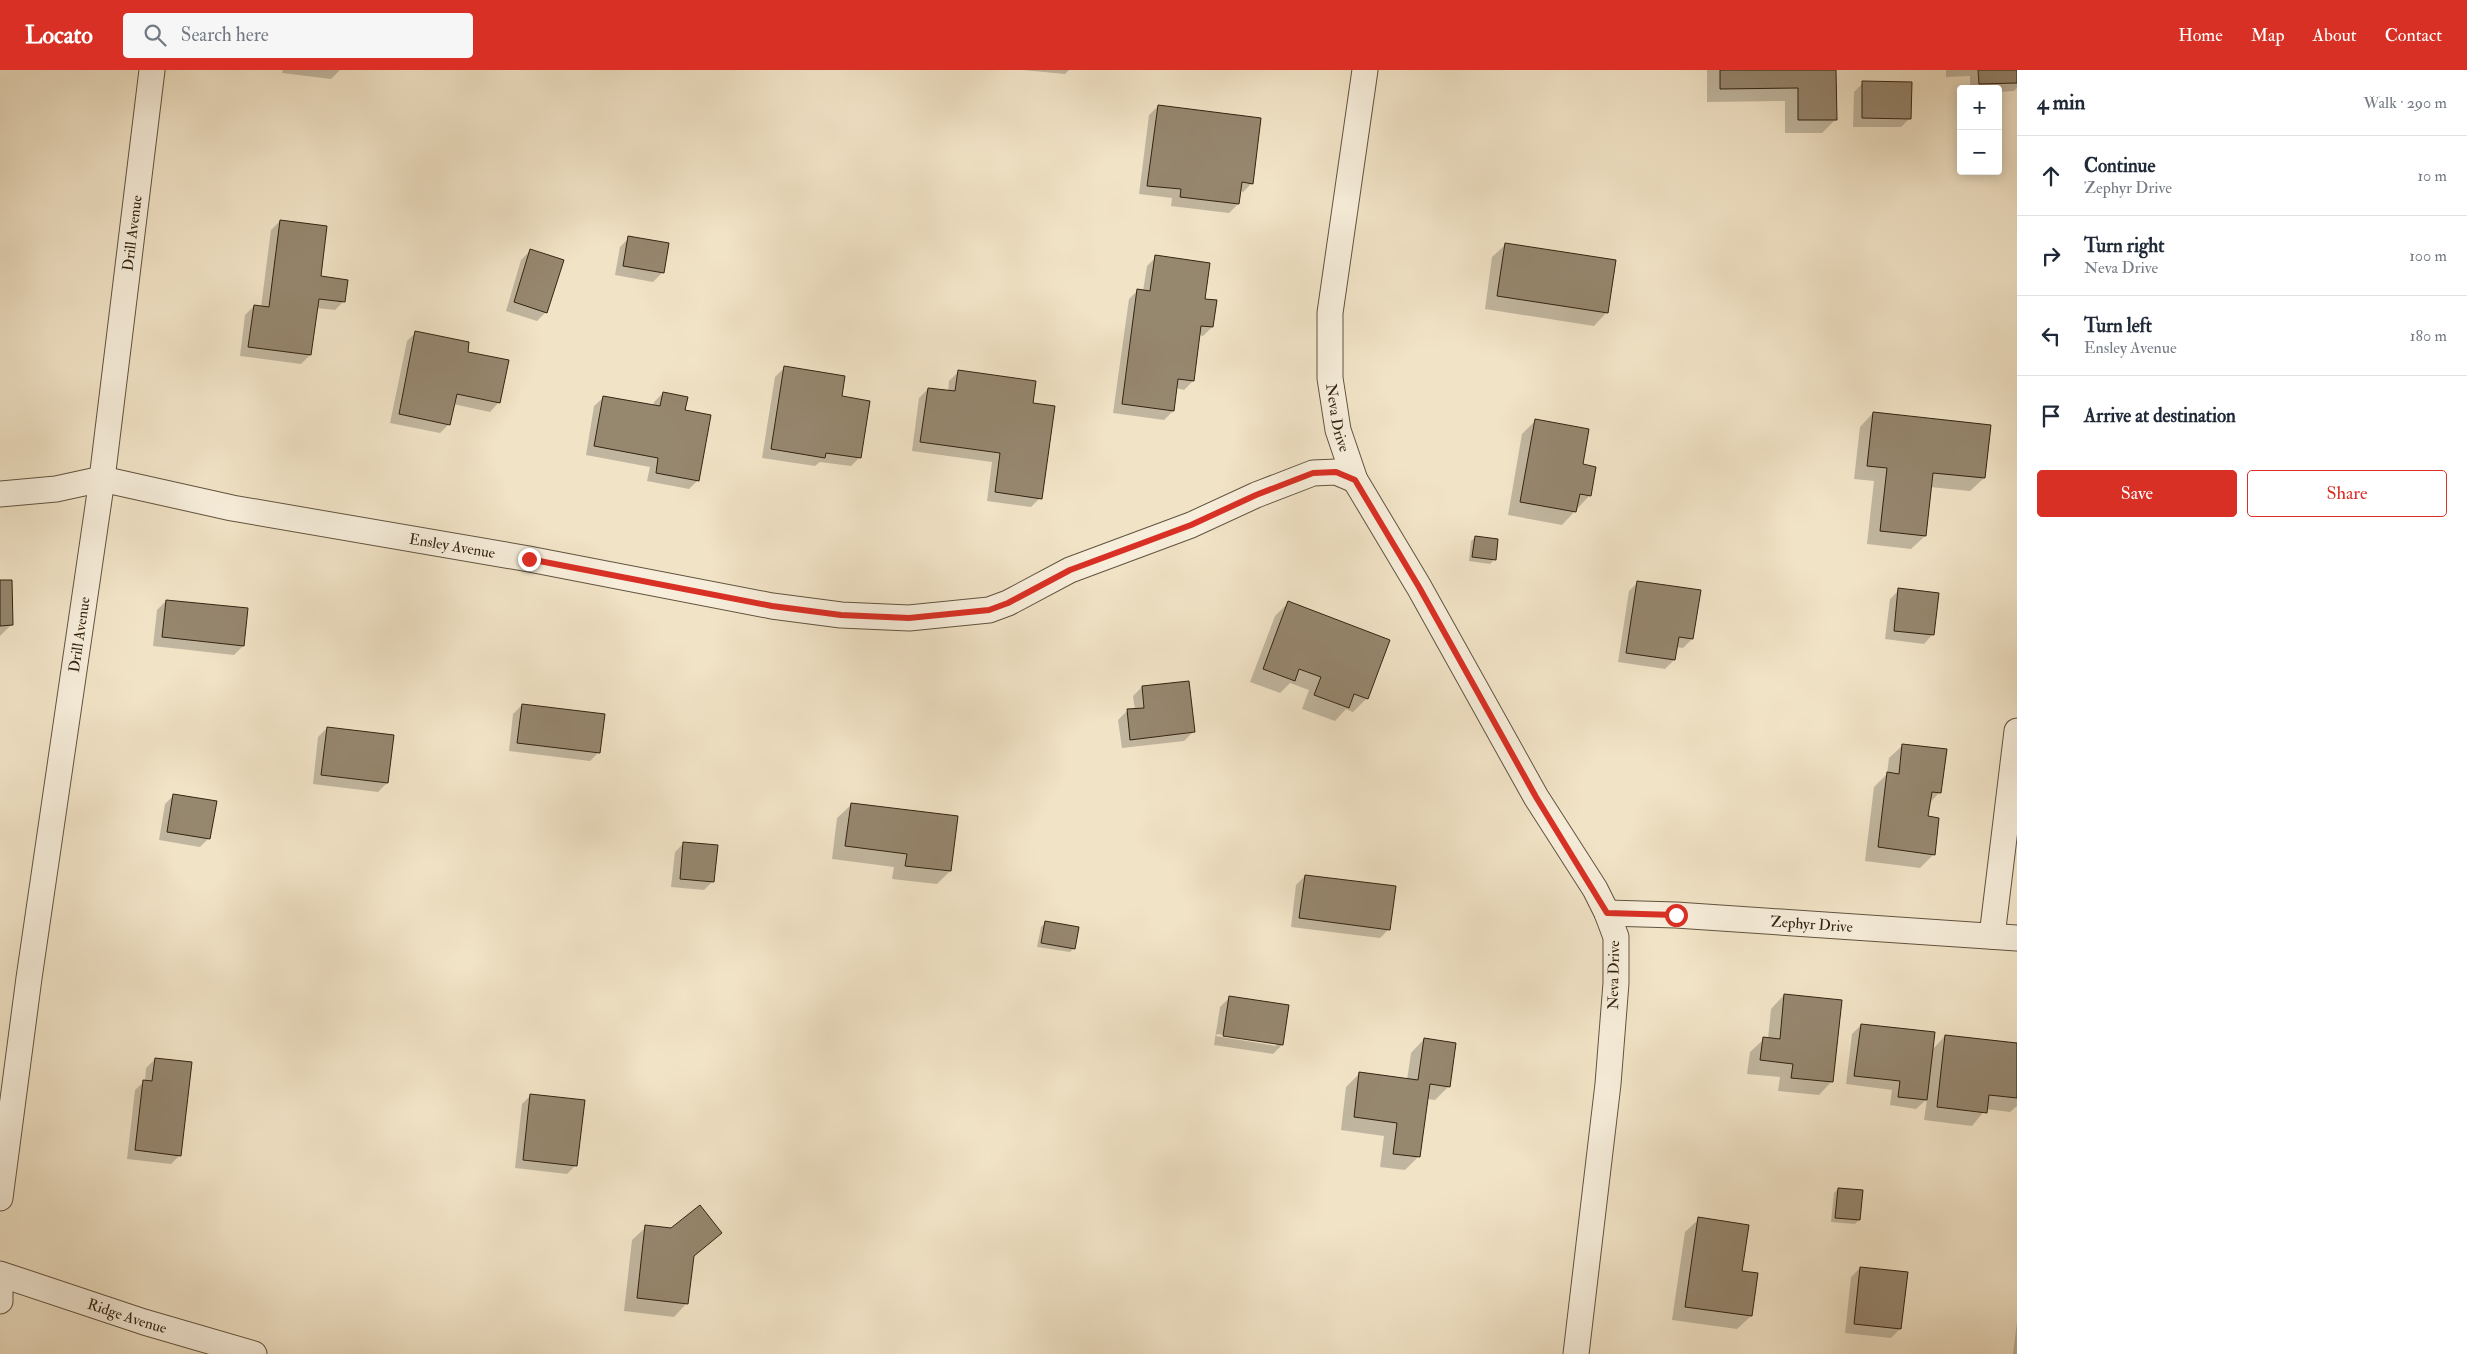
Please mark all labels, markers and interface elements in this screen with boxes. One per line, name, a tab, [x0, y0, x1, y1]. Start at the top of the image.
search box	[123, 13, 473, 58]
text: Locato	[25, 20, 93, 51]
icon: search	[141, 21, 169, 49]
text: Search here	[181, 23, 269, 47]
text: Home	[2178, 24, 2223, 47]
text: Map	[2251, 24, 2285, 47]
text: About	[2313, 24, 2357, 47]
text: Contact	[2385, 24, 2442, 47]
map controls	[1957, 85, 2002, 175]
button: +	[1957, 85, 2002, 130]
text: 4 min	[2037, 89, 2085, 116]
text: Walk · 290 m	[2364, 93, 2447, 113]
button: −	[1957, 130, 2002, 175]
text: Continue	[2084, 154, 2155, 178]
icon: ahead	[2037, 162, 2065, 190]
text: 10 m	[2417, 166, 2447, 186]
text: Zephyr Drive	[2084, 178, 2172, 198]
street label: Drill Avenue	[118, 194, 146, 272]
text: Turn right	[2084, 234, 2164, 258]
icon: right	[2037, 242, 2065, 270]
text: 100 m	[2409, 246, 2447, 266]
text: Neva Drive	[2084, 258, 2158, 278]
text: Turn left	[2084, 314, 2152, 338]
icon: left	[2037, 322, 2065, 350]
text: 180 m	[2410, 326, 2447, 346]
text: Ensley Avenue	[2084, 338, 2177, 358]
street label: Neva Drive	[1321, 382, 1354, 454]
icon: arrive	[2037, 402, 2065, 430]
text: Arrive at destination	[2084, 404, 2236, 428]
button: Save	[2037, 470, 2237, 517]
button: Share	[2247, 470, 2447, 517]
street label: Ensley Avenue	[408, 529, 497, 563]
route end	[518, 548, 541, 571]
street label: Drill Avenue	[64, 595, 94, 674]
route start	[1665, 904, 1688, 927]
street label: Zephyr Drive	[1770, 912, 1853, 936]
street label: Neva Drive	[1604, 940, 1624, 1010]
street label: Ridge Avenue	[85, 1294, 169, 1338]

